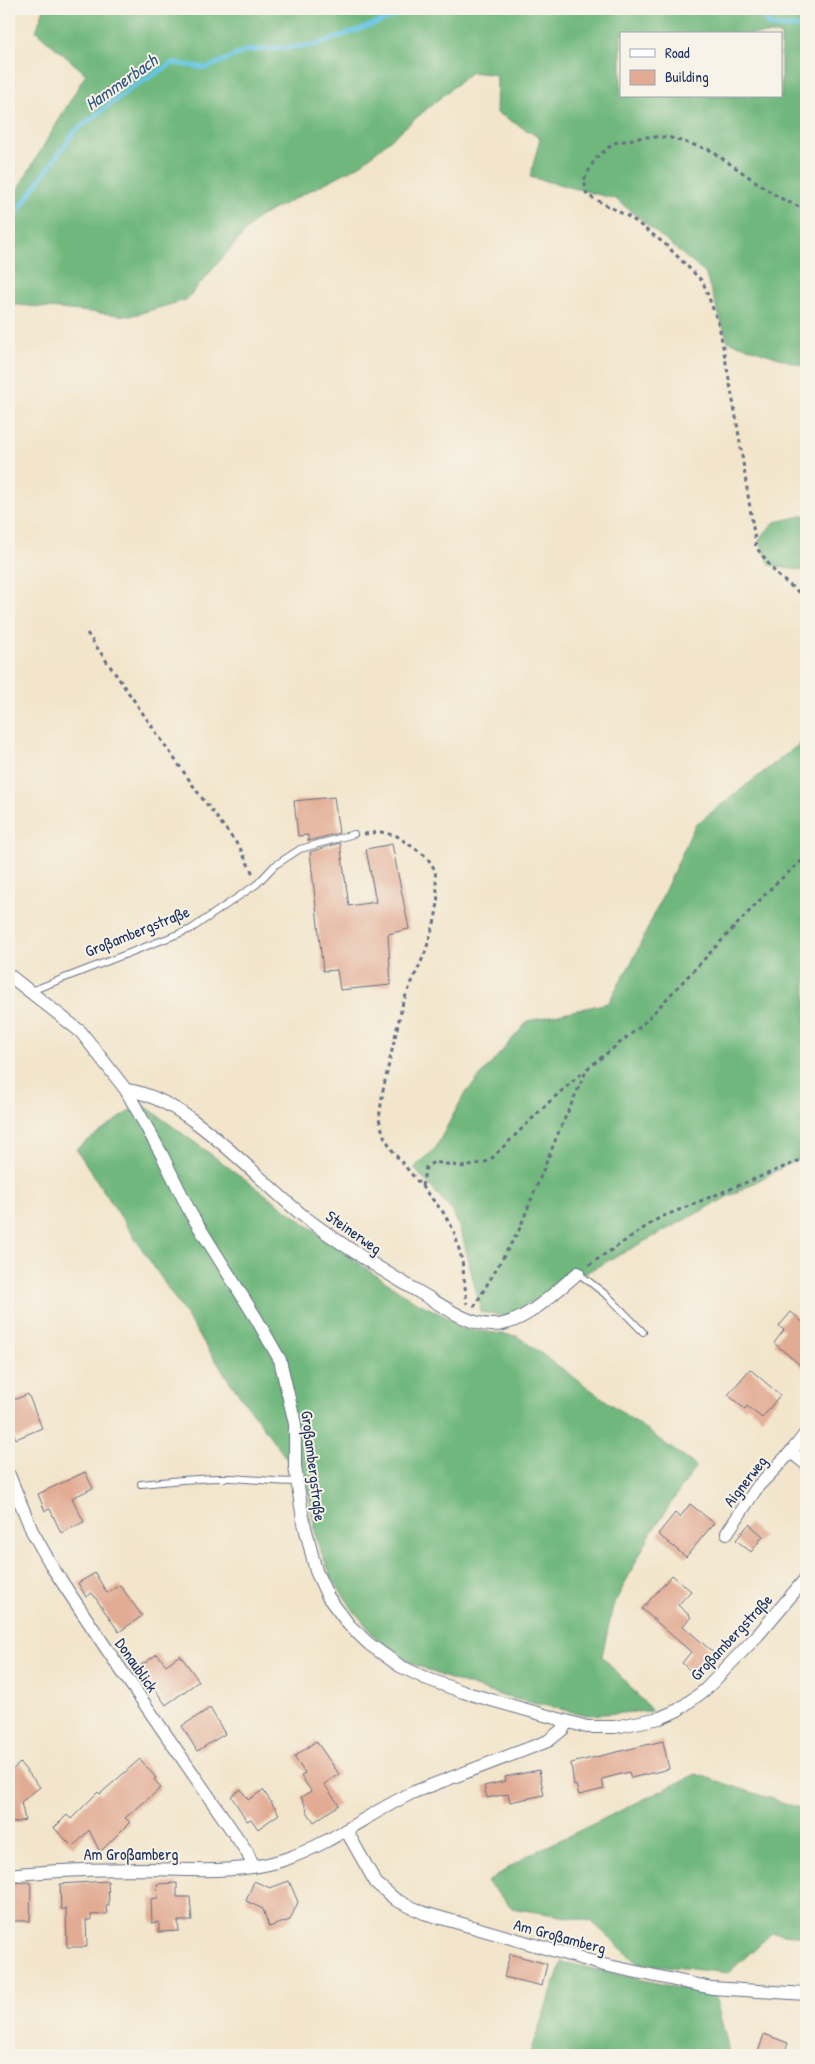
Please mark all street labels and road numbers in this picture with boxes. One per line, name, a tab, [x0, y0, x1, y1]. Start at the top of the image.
street label: Großambergstraße	[81, 900, 193, 962]
street label: Steinerweg	[322, 1205, 386, 1259]
street label: Großambergstraße	[296, 1410, 332, 1523]
street label: Aignerweg	[718, 1451, 772, 1511]
street label: Großambergstraße	[685, 1588, 777, 1685]
street label: Donaublick	[110, 1634, 164, 1697]
street label: Am Großamberg	[84, 1843, 178, 1865]
street label: Am Großamberg	[512, 1913, 608, 1959]

